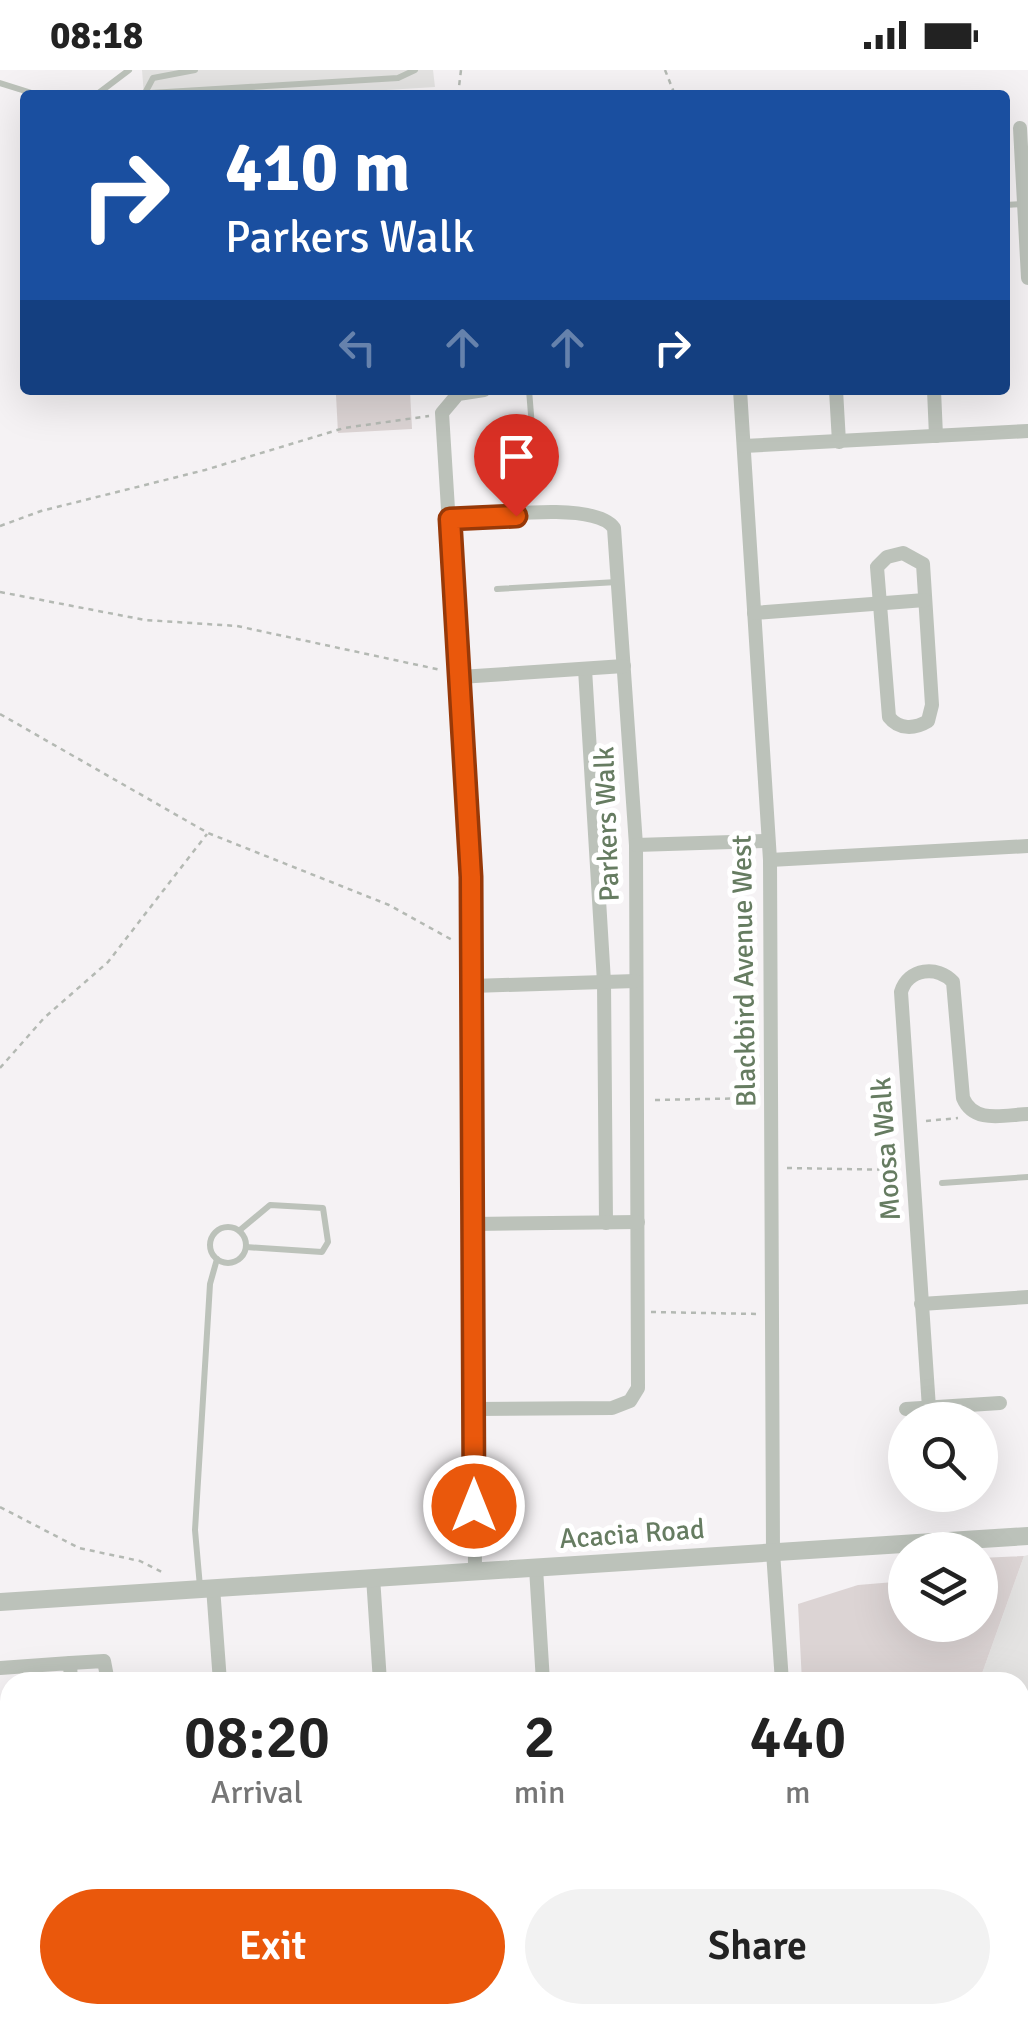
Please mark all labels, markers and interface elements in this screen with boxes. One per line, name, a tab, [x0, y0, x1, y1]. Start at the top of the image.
text: 08:18	[50, 12, 143, 59]
text: 410 m	[225, 124, 410, 210]
icon: right	[60, 130, 190, 260]
text: Parkers Walk	[225, 210, 474, 265]
icon: left	[330, 320, 385, 375]
icon: ahead	[435, 320, 490, 375]
icon: ahead	[540, 320, 595, 375]
icon: right	[645, 320, 700, 375]
pin	[474, 414, 559, 517]
icon: arrive	[489, 429, 544, 484]
street label: Parkers Walk	[587, 746, 627, 902]
street label: Blackbird Avenue West	[725, 834, 763, 1108]
street label: Moosa Walk	[864, 1076, 908, 1222]
map controls	[888, 1402, 998, 1642]
button: search	[888, 1402, 998, 1512]
position arrow	[422, 1454, 526, 1558]
street label: Acacia Road	[558, 1512, 706, 1556]
button: layers	[888, 1532, 998, 1642]
text: 08:20	[184, 1701, 330, 1775]
text: 2	[523, 1701, 556, 1775]
text: 440	[749, 1701, 846, 1775]
text: Arrival	[211, 1773, 303, 1812]
text: min	[514, 1773, 565, 1812]
text: m	[785, 1773, 811, 1812]
button: Exit	[40, 1889, 505, 2004]
button: Share	[525, 1889, 990, 2004]

